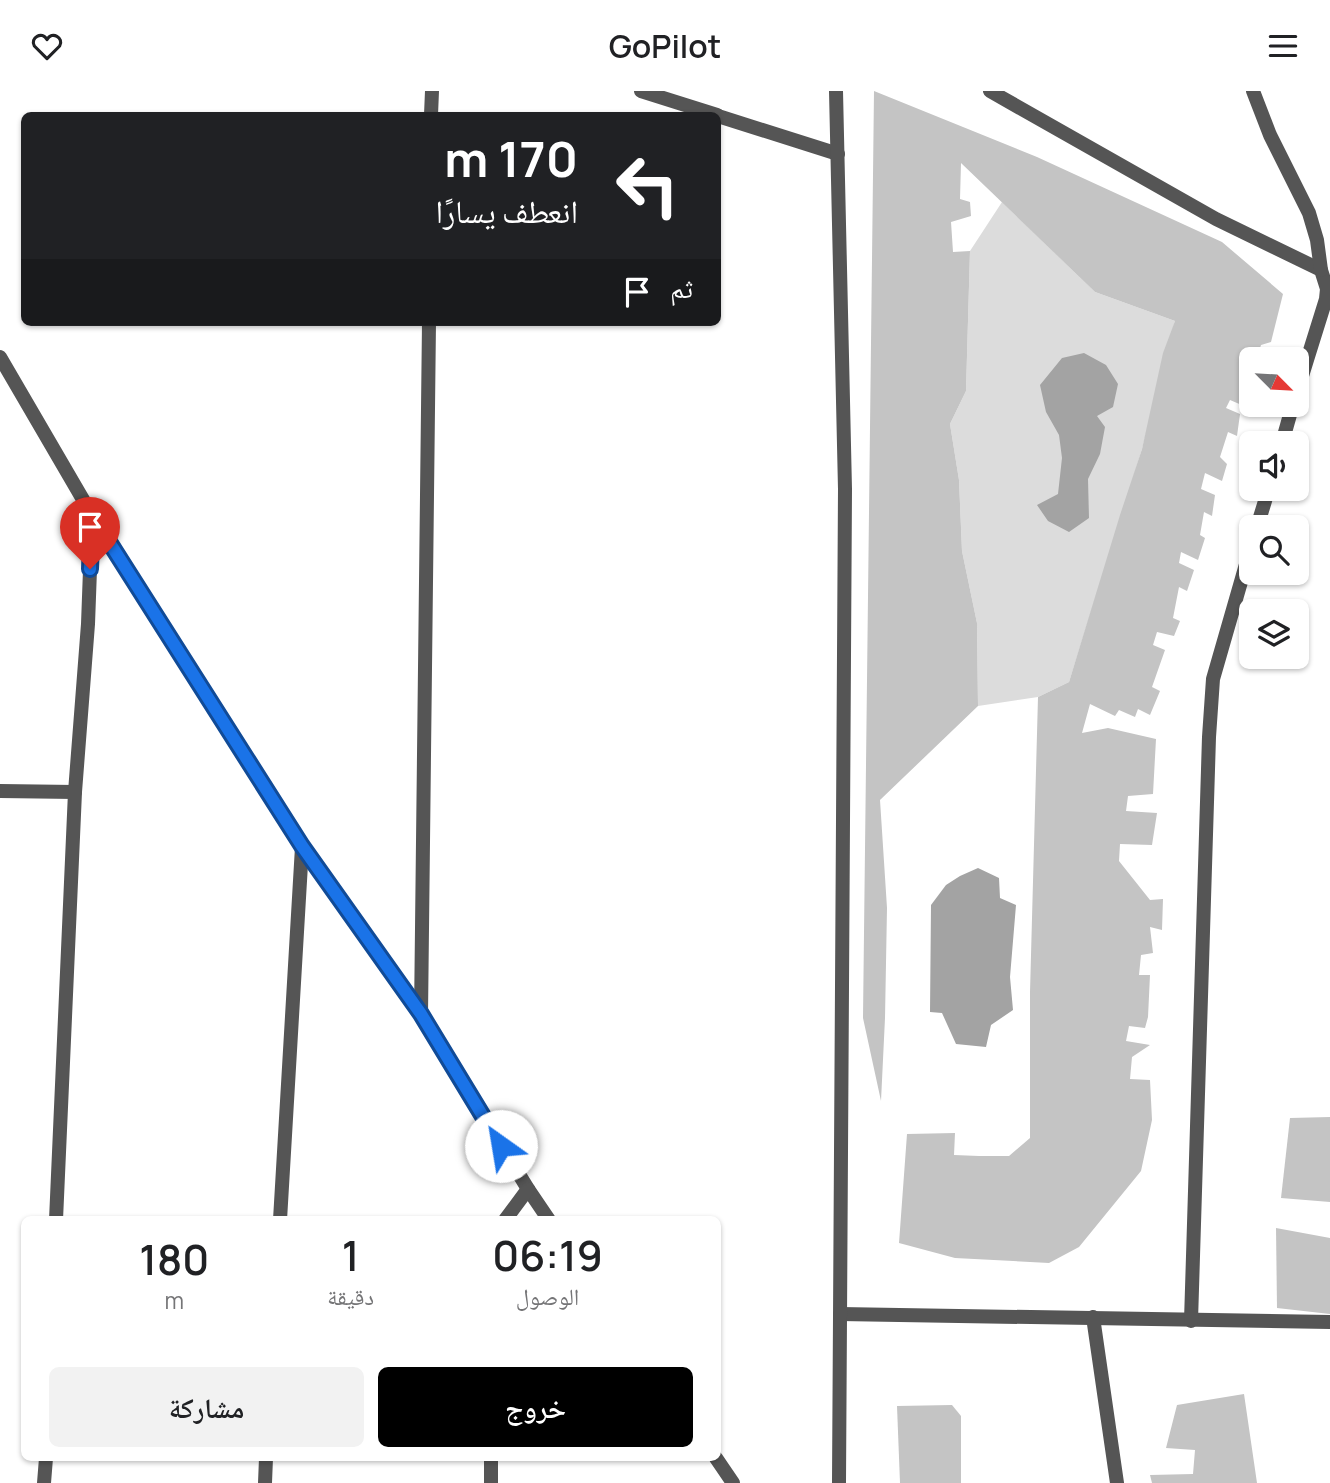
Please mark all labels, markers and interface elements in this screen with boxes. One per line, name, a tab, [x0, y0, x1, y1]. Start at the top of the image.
text: GoPilot	[609, 24, 721, 68]
icon: heart	[28, 27, 66, 65]
icon: menu	[1264, 27, 1302, 65]
text: 170 m	[444, 125, 578, 192]
icon: left	[602, 140, 693, 231]
text: انعطف يسارًا	[435, 189, 578, 233]
text: ثم	[670, 270, 693, 306]
icon: arrive	[618, 273, 656, 311]
north arrow	[1239, 347, 1309, 417]
map controls	[1239, 347, 1309, 669]
button: sound	[1239, 431, 1309, 501]
pin	[60, 497, 120, 569]
icon: arrive	[71, 508, 109, 546]
button: search	[1239, 515, 1309, 585]
button: layers	[1239, 599, 1309, 669]
position arrow	[464, 1109, 538, 1183]
text: 1	[342, 1226, 360, 1284]
text: 06:19	[492, 1226, 603, 1284]
text: 180	[139, 1230, 209, 1288]
text: دقيقة	[327, 1280, 374, 1312]
text: الوصول	[516, 1280, 579, 1312]
text: m	[164, 1284, 184, 1316]
button: مشاركة	[49, 1367, 364, 1447]
button: خروج	[378, 1367, 693, 1447]

